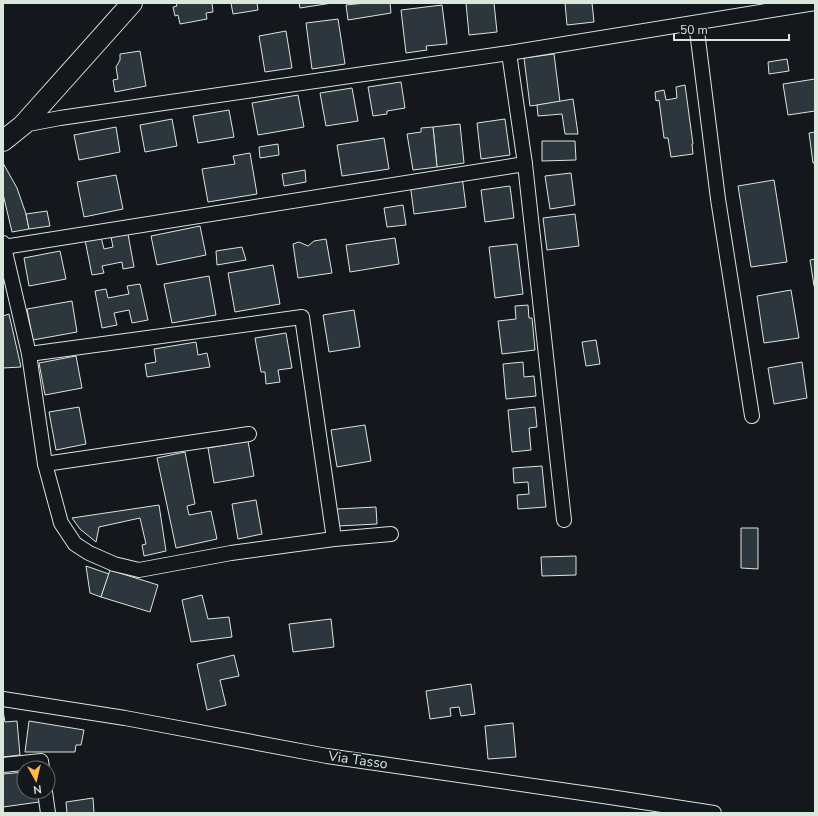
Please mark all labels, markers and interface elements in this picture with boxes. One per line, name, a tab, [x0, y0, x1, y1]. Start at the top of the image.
scale bar	[674, 16, 789, 42]
text: 50 m	[680, 22, 708, 38]
street label: Via Tasso	[326, 746, 389, 774]
north arrow	[16, 760, 56, 800]
text: N	[32, 781, 42, 797]

